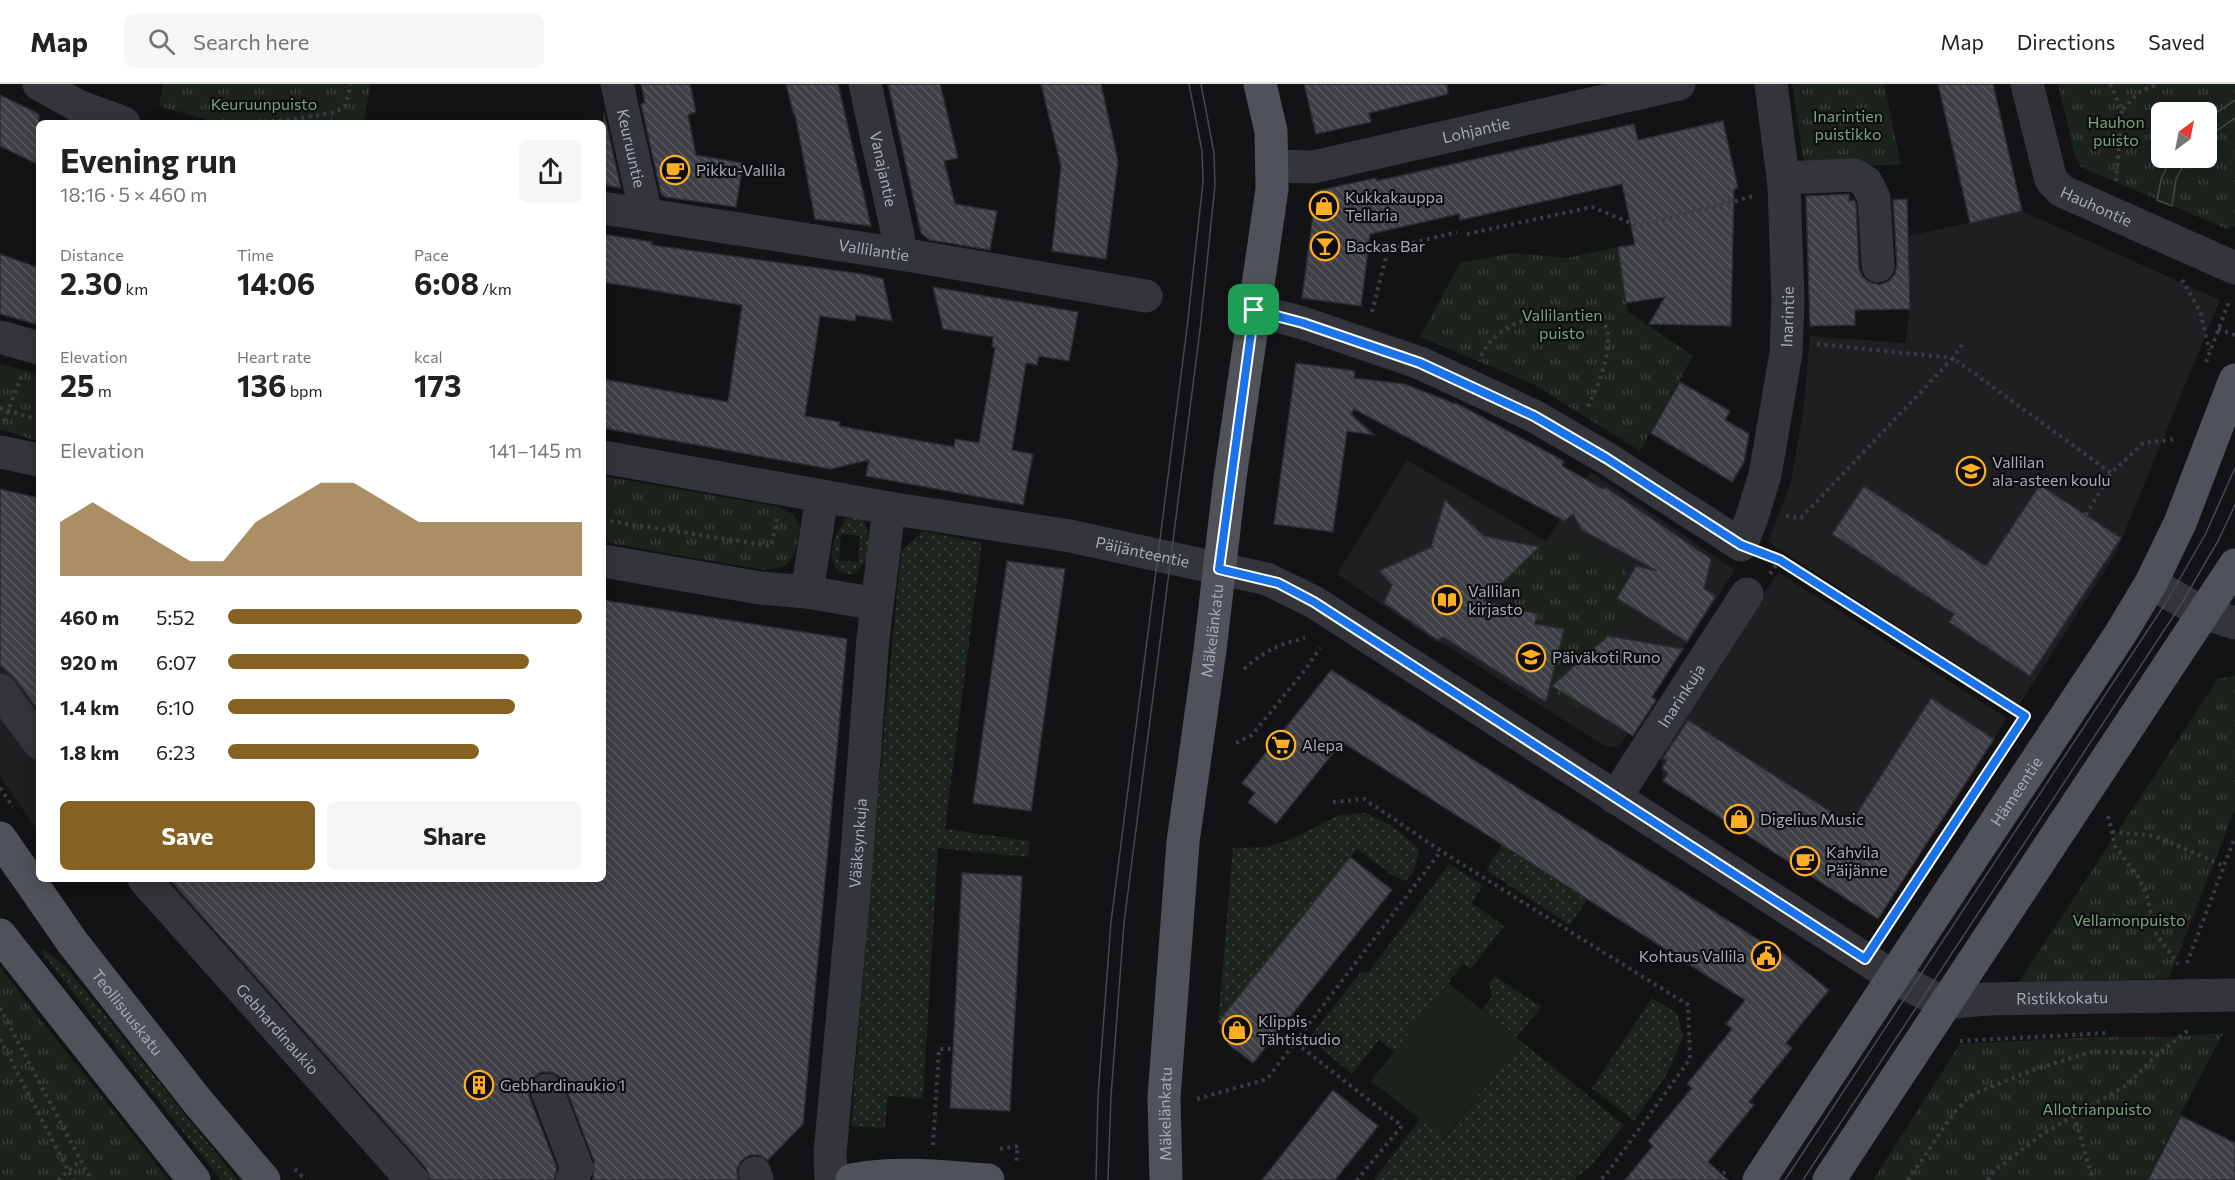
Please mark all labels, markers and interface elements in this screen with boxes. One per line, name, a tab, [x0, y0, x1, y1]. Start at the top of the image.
search box	[124, 14, 544, 68]
text: Map	[30, 24, 88, 58]
icon: search	[145, 25, 178, 58]
text: Search here	[193, 28, 309, 55]
text: Map	[1941, 29, 1984, 54]
text: Directions	[2017, 29, 2115, 54]
text: Saved	[2148, 29, 2205, 54]
park label: Keuruunpuisto	[211, 94, 317, 113]
north arrow	[2151, 102, 2217, 168]
map controls	[2151, 102, 2217, 168]
park label: Inarintien puistikko	[1813, 106, 1883, 143]
street label: Keuruuntie	[614, 107, 650, 189]
park label: Hauhon puisto	[2087, 112, 2145, 149]
street label: Lohjantie	[1440, 113, 1511, 146]
street label: Vanajantie	[867, 129, 902, 208]
text: Evening run	[60, 139, 237, 180]
button: share	[519, 140, 582, 203]
cafe icon: Pikku-Vallila	[659, 154, 691, 186]
place label: Pikku-Vallila	[696, 160, 786, 179]
text: 18:16 · 5 × 460 m	[60, 182, 207, 206]
street label: Hauhontie	[2058, 182, 2135, 230]
place label: Kukkakauppa Tellaria	[1345, 187, 1443, 224]
shop icon: Kukkakauppa Tellaria	[1308, 190, 1340, 222]
bar icon: Backas Bar	[1309, 230, 1341, 262]
street label: Vallilantie	[837, 235, 911, 264]
place label: Backas Bar	[1346, 236, 1426, 255]
text: Distance	[60, 245, 124, 264]
text: Time	[237, 245, 274, 264]
text: Pace	[414, 245, 449, 264]
text: 2.30	[60, 264, 122, 301]
text: 14:06	[237, 264, 315, 301]
text: 6:08	[414, 264, 479, 301]
text: km	[122, 279, 148, 298]
text: /km	[479, 279, 512, 298]
pin	[1228, 284, 1279, 335]
street label: Inarintie	[1776, 286, 1797, 348]
icon: arrive	[1237, 293, 1270, 326]
park label: Vallilantien puisto	[1522, 305, 1602, 342]
text: Elevation	[60, 347, 128, 366]
text: Heart rate	[237, 347, 311, 366]
text: kcal	[414, 347, 443, 366]
text: 25	[60, 366, 95, 403]
text: 136	[237, 366, 287, 403]
text: 173	[414, 366, 462, 403]
text: m	[95, 381, 112, 400]
text: bpm	[287, 381, 323, 400]
text: Elevation	[60, 438, 145, 462]
text: 141–145 m	[488, 438, 582, 462]
place label: Vallilan ala-asteen koulu	[1992, 452, 2111, 489]
school or university icon: Vallilan ala-asteen koulu	[1955, 455, 1987, 487]
street label: Päijänteentie	[1094, 532, 1192, 571]
place label: Vallilan kirjasto	[1468, 581, 1523, 618]
street label: Mäkelänkatu	[1196, 583, 1227, 679]
library icon: Vallilan kirjasto	[1431, 584, 1463, 616]
text: 460 m	[60, 605, 119, 629]
text: 5:52	[156, 605, 195, 629]
school or university icon: Päiväkoti Runo	[1515, 641, 1547, 673]
place label: Päiväkoti Runo	[1552, 647, 1661, 666]
text: 920 m	[60, 650, 118, 674]
text: 6:07	[156, 650, 196, 674]
street label: Inarinkuja	[1653, 660, 1708, 731]
text: 1.4 km	[60, 695, 119, 719]
text: 6:10	[156, 695, 194, 719]
supermarket icon: Alepa	[1265, 729, 1297, 761]
place label: Alepa	[1302, 735, 1343, 754]
text: 1.8 km	[60, 740, 119, 764]
text: 6:23	[156, 740, 195, 764]
street label: Hämeentie	[1986, 753, 2046, 830]
street label: Vääksynkuja	[844, 798, 870, 889]
button: Save	[60, 801, 315, 870]
button: Share	[327, 801, 582, 870]
shop icon: Digelius Music	[1723, 803, 1755, 835]
place label: Digelius Music	[1760, 809, 1864, 828]
place label: Kahvila Päijänne	[1826, 842, 1888, 879]
cafe icon: Kahvila Päijänne	[1789, 845, 1821, 877]
park label: Vellamonpuisto	[2072, 910, 2186, 929]
public building icon: Kohtaus Vallila	[1750, 940, 1782, 972]
place label: Kohtaus Vallila	[1639, 946, 1745, 965]
street label: Teollisuuskatu	[88, 965, 168, 1059]
street label: Gebhardinaukio	[233, 979, 324, 1078]
street label: Ristikkokatu	[2016, 987, 2108, 1008]
place label: Klippis Tähtistudio	[1258, 1011, 1341, 1048]
shop icon: Klippis Tähtistudio	[1221, 1014, 1253, 1046]
street label: Mäkelänkatu	[1154, 1066, 1175, 1161]
building icon: Gebhardinaukio 1	[463, 1069, 495, 1101]
place label: Gebhardinaukio 1	[500, 1075, 625, 1094]
park label: Allotrianpuisto	[2043, 1099, 2151, 1118]

